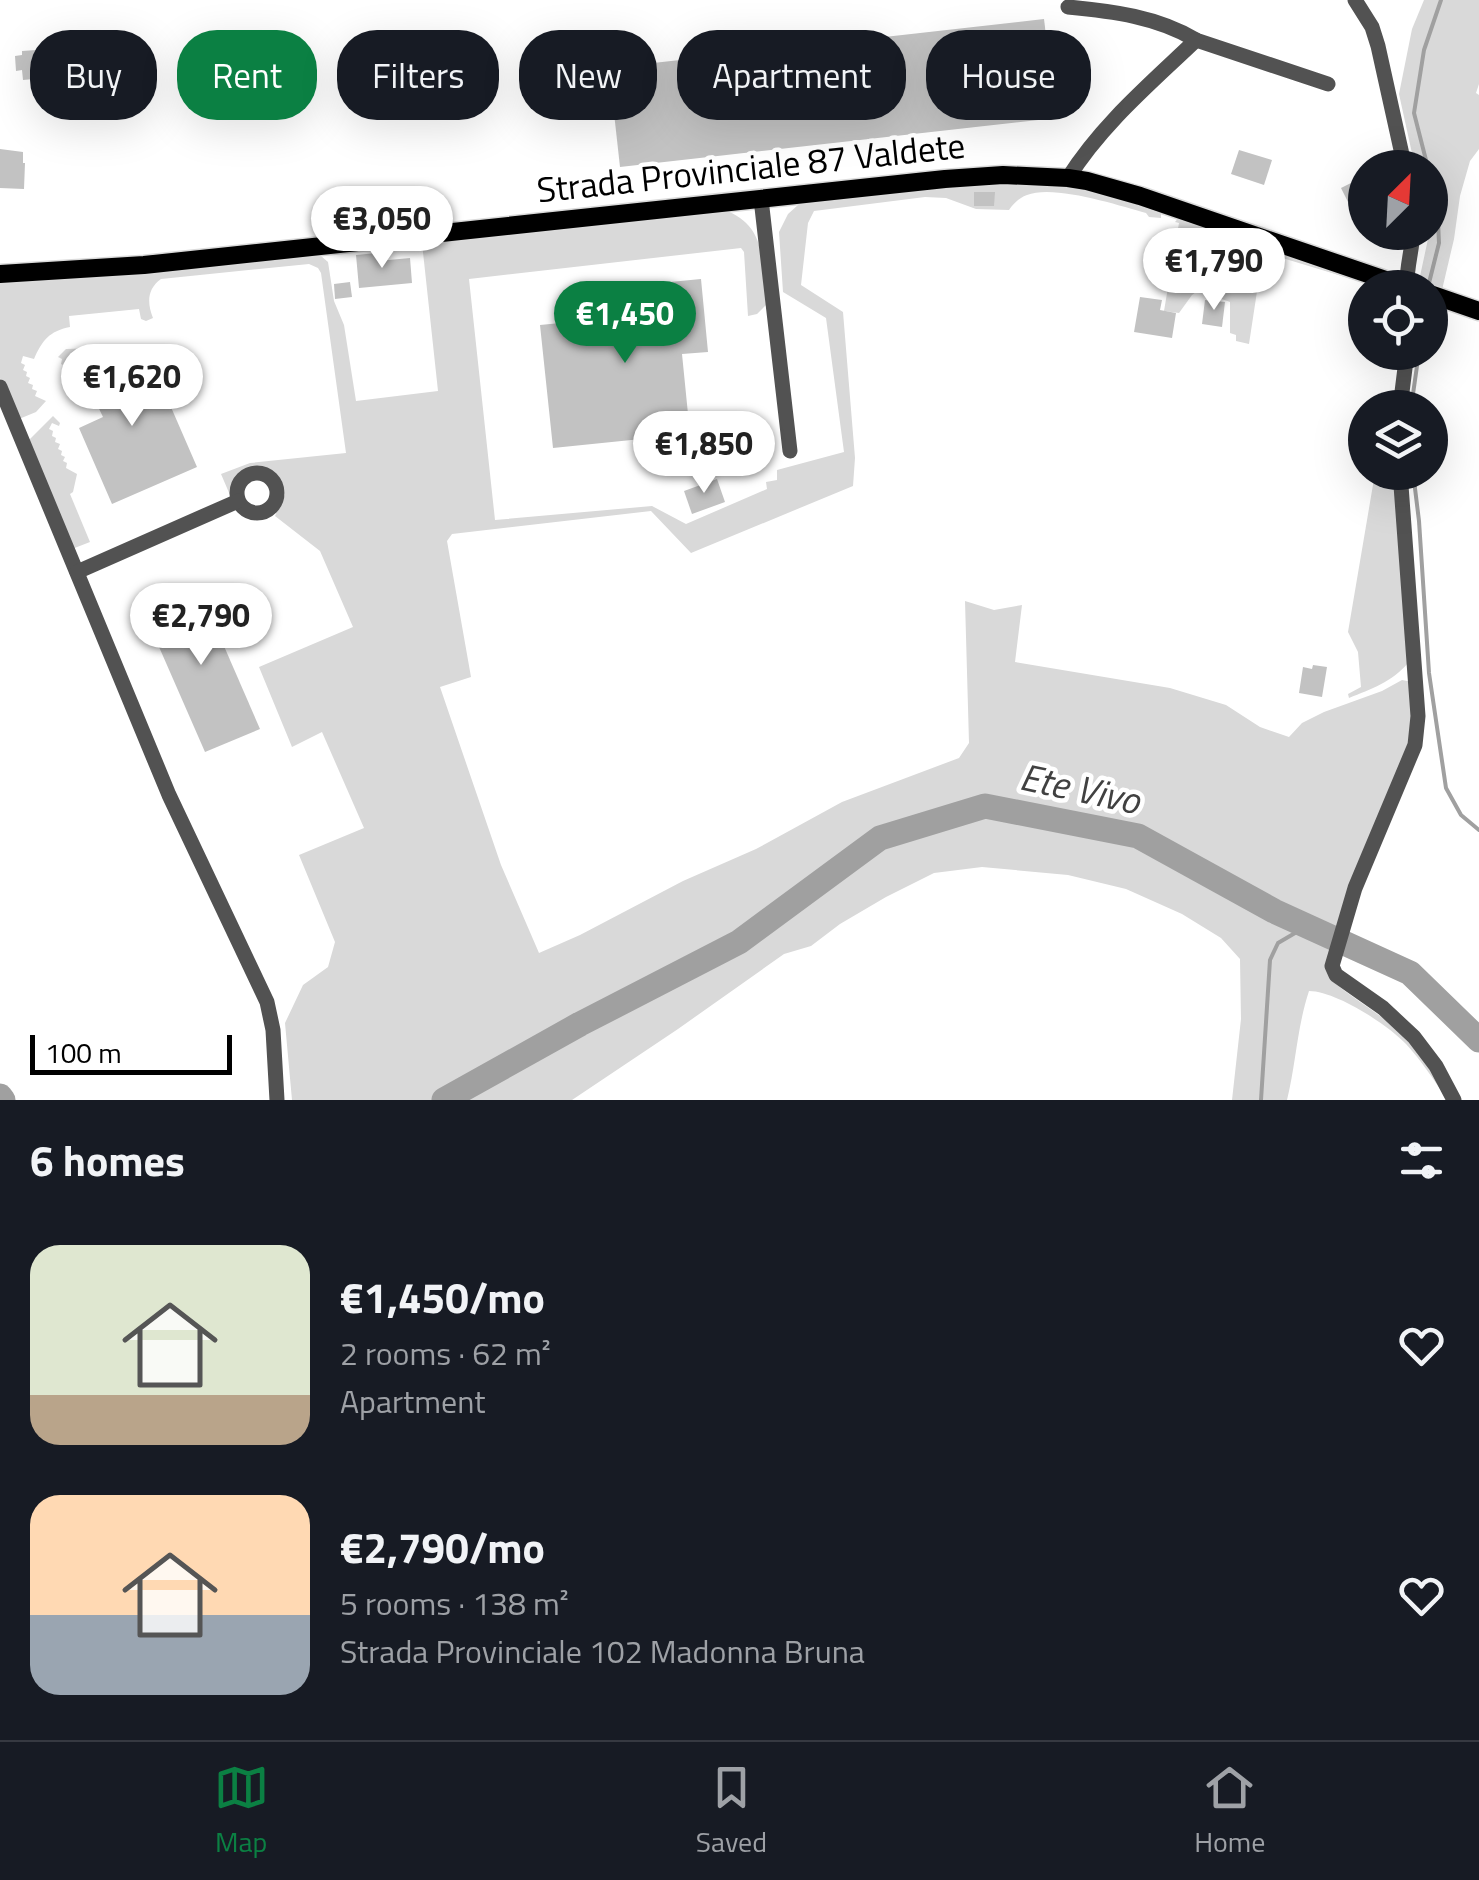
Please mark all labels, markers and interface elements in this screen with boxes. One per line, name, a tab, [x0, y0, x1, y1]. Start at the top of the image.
chip: Buy	[30, 30, 157, 120]
chip: Rent	[177, 30, 317, 120]
chip: Filters	[337, 30, 499, 120]
chip: New	[519, 30, 657, 120]
chip: Apartment	[677, 30, 906, 120]
chip: House	[926, 30, 1091, 120]
street label: Strada Provinciale 87 Valdete	[534, 118, 968, 216]
north arrow	[1348, 150, 1448, 250]
map controls	[1348, 150, 1448, 490]
pin: €3,050	[301, 186, 463, 271]
text: €3,050	[333, 194, 431, 242]
pin: €1,790	[1133, 228, 1295, 313]
text: €1,790	[1165, 236, 1263, 284]
button: locate	[1348, 270, 1448, 370]
pin: €1,450	[544, 281, 706, 366]
text: €1,450	[576, 289, 674, 337]
pin: €1,620	[51, 344, 213, 429]
text: €1,620	[83, 352, 181, 400]
button: layers	[1348, 390, 1448, 490]
pin: €1,850	[623, 411, 785, 496]
text: €1,850	[655, 419, 753, 467]
pin: €2,790	[120, 583, 282, 668]
text: €2,790	[152, 591, 250, 639]
water label: Ete Vivo	[1015, 747, 1147, 829]
scale bar	[30, 1030, 232, 1074]
text: 100 m	[45, 1031, 122, 1074]
text: 6 homes	[30, 1128, 185, 1192]
icon: filters	[1394, 1133, 1449, 1188]
text: €1,450/mo	[340, 1265, 545, 1329]
icon: home	[110, 1285, 230, 1405]
icon: heart	[1394, 1318, 1449, 1373]
text: 2 rooms · 62 m²	[340, 1329, 551, 1377]
text: Apartment	[340, 1377, 486, 1425]
text: €2,790/mo	[340, 1515, 545, 1579]
icon: home	[110, 1535, 230, 1655]
icon: heart	[1394, 1568, 1449, 1623]
text: 5 rooms · 138 m²	[340, 1579, 569, 1627]
text: Strada Provinciale 102 Madonna Bruna	[340, 1627, 865, 1675]
tab: Map	[214, 1760, 269, 1863]
tab: Saved	[696, 1760, 767, 1863]
tab: Home	[1194, 1760, 1265, 1863]

